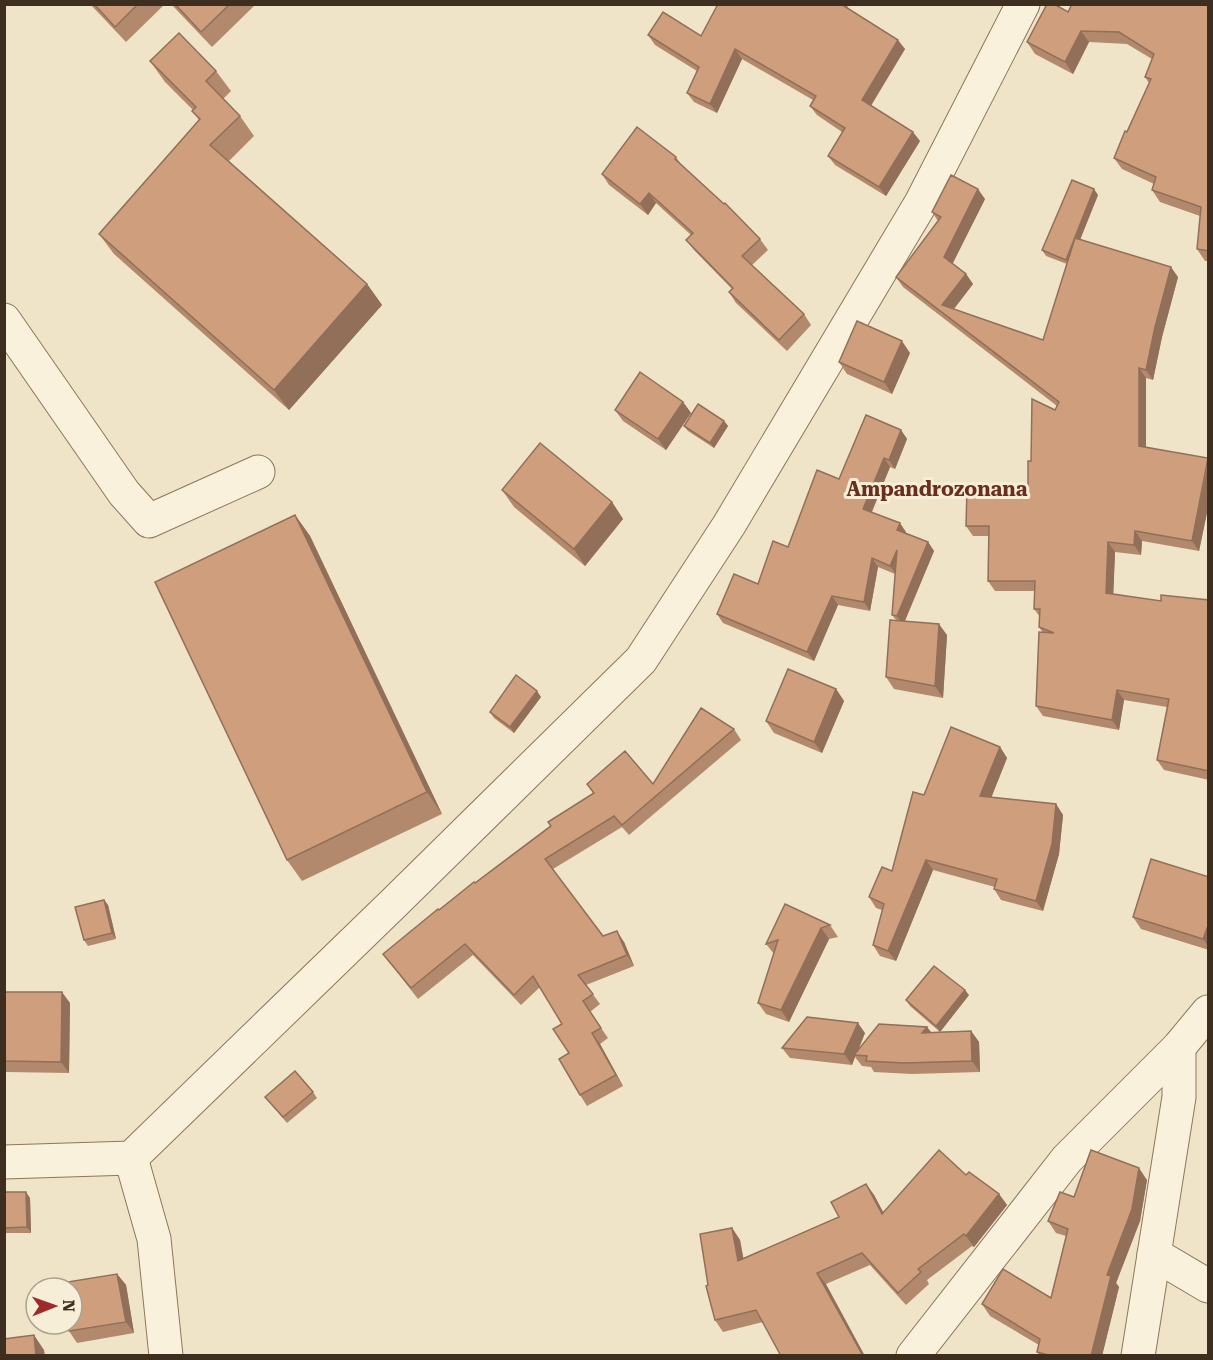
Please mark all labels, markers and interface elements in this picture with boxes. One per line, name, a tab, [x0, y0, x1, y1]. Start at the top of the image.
district label: Ampandrozonana	[847, 477, 1028, 501]
north arrow	[24, 1276, 84, 1336]
text: N	[59, 1299, 78, 1312]

